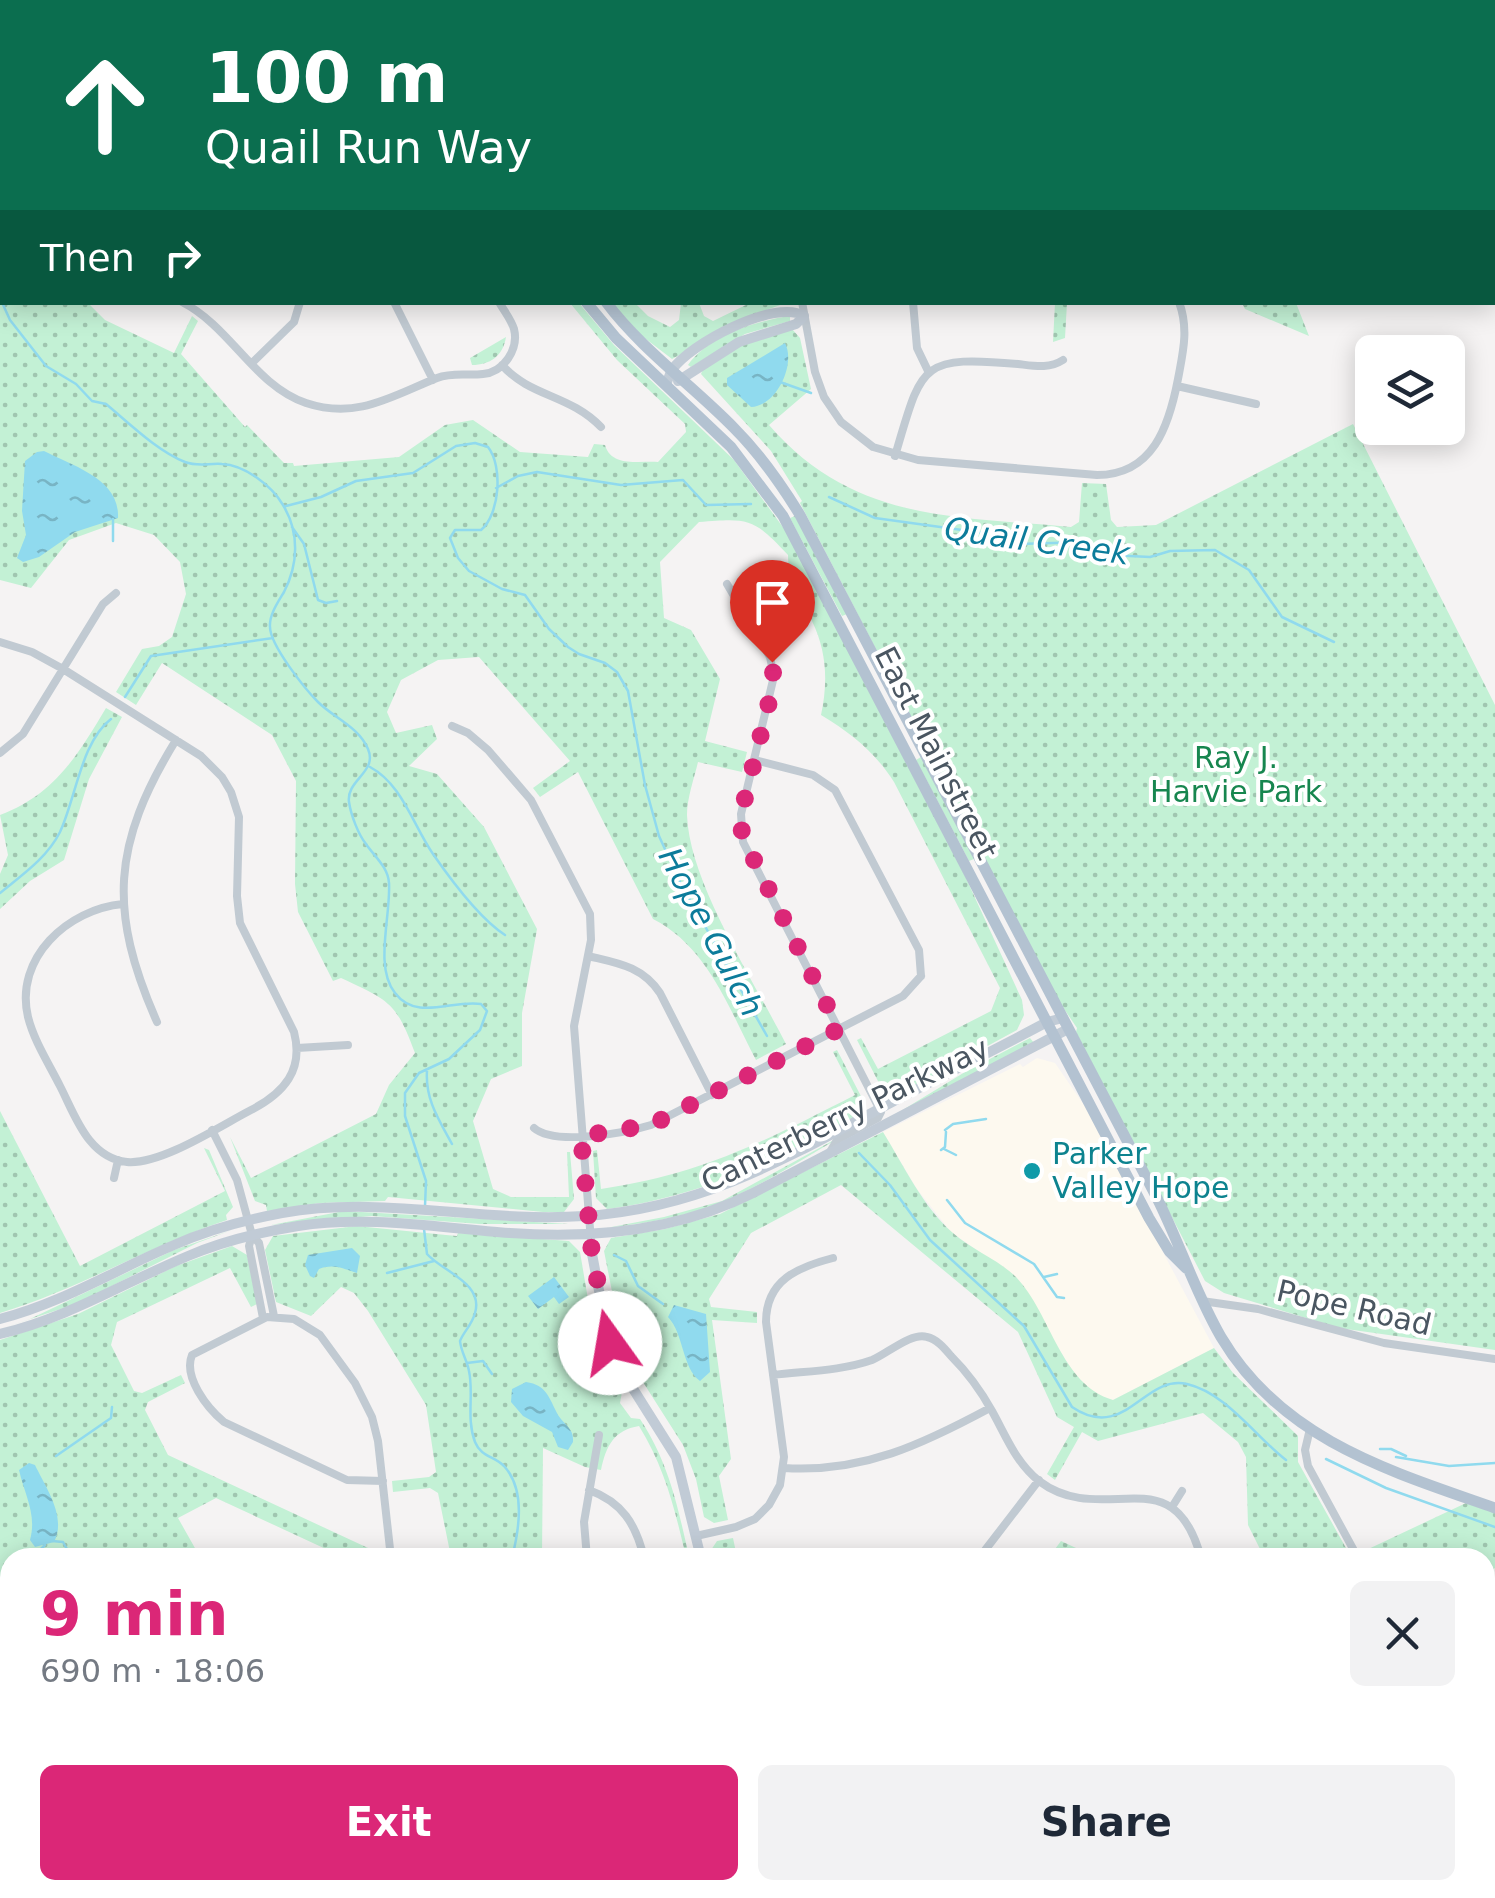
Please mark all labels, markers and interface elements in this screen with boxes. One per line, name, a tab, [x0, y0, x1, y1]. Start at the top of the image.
text: 100 m	[205, 37, 448, 119]
icon: ahead	[40, 40, 170, 170]
text: Quail Run Way	[205, 121, 532, 174]
icon: right	[155, 230, 210, 285]
text: Then	[40, 236, 135, 280]
map controls	[1355, 335, 1465, 445]
button: layers	[1355, 335, 1465, 445]
water label: Quail Creek	[942, 509, 1133, 573]
pin	[730, 560, 815, 663]
icon: arrive	[745, 575, 800, 630]
street label: East Mainstreet	[868, 641, 1005, 865]
park label: Ray J. Harvie Park	[1150, 740, 1323, 809]
water label: Hope Gulch	[651, 841, 771, 1023]
street label: Canterberry Parkway	[695, 1030, 994, 1199]
place label: Parker Valley Hope	[1052, 1136, 1229, 1205]
marker: Parker Valley Hope	[1021, 1160, 1043, 1182]
street label: Pope Road	[1273, 1273, 1435, 1342]
position arrow	[558, 1291, 662, 1395]
text: 9 min	[40, 1579, 228, 1649]
button: close	[1350, 1581, 1455, 1686]
text: 690 m · 18:06	[40, 1652, 265, 1690]
button: Exit	[40, 1765, 738, 1880]
button: Share	[758, 1765, 1455, 1880]

